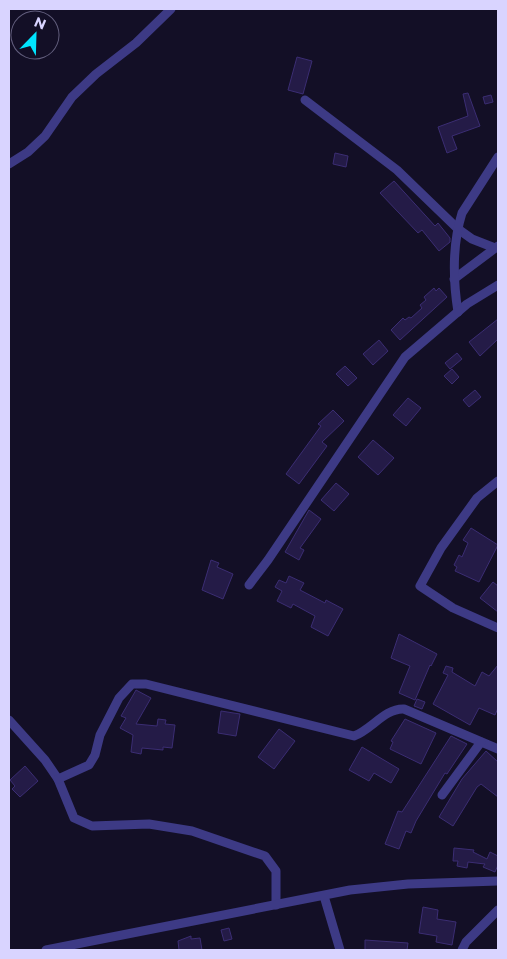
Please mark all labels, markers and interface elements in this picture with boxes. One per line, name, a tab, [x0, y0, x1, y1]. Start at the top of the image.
north arrow	[10, 10, 60, 60]
text: N	[31, 13, 49, 34]

